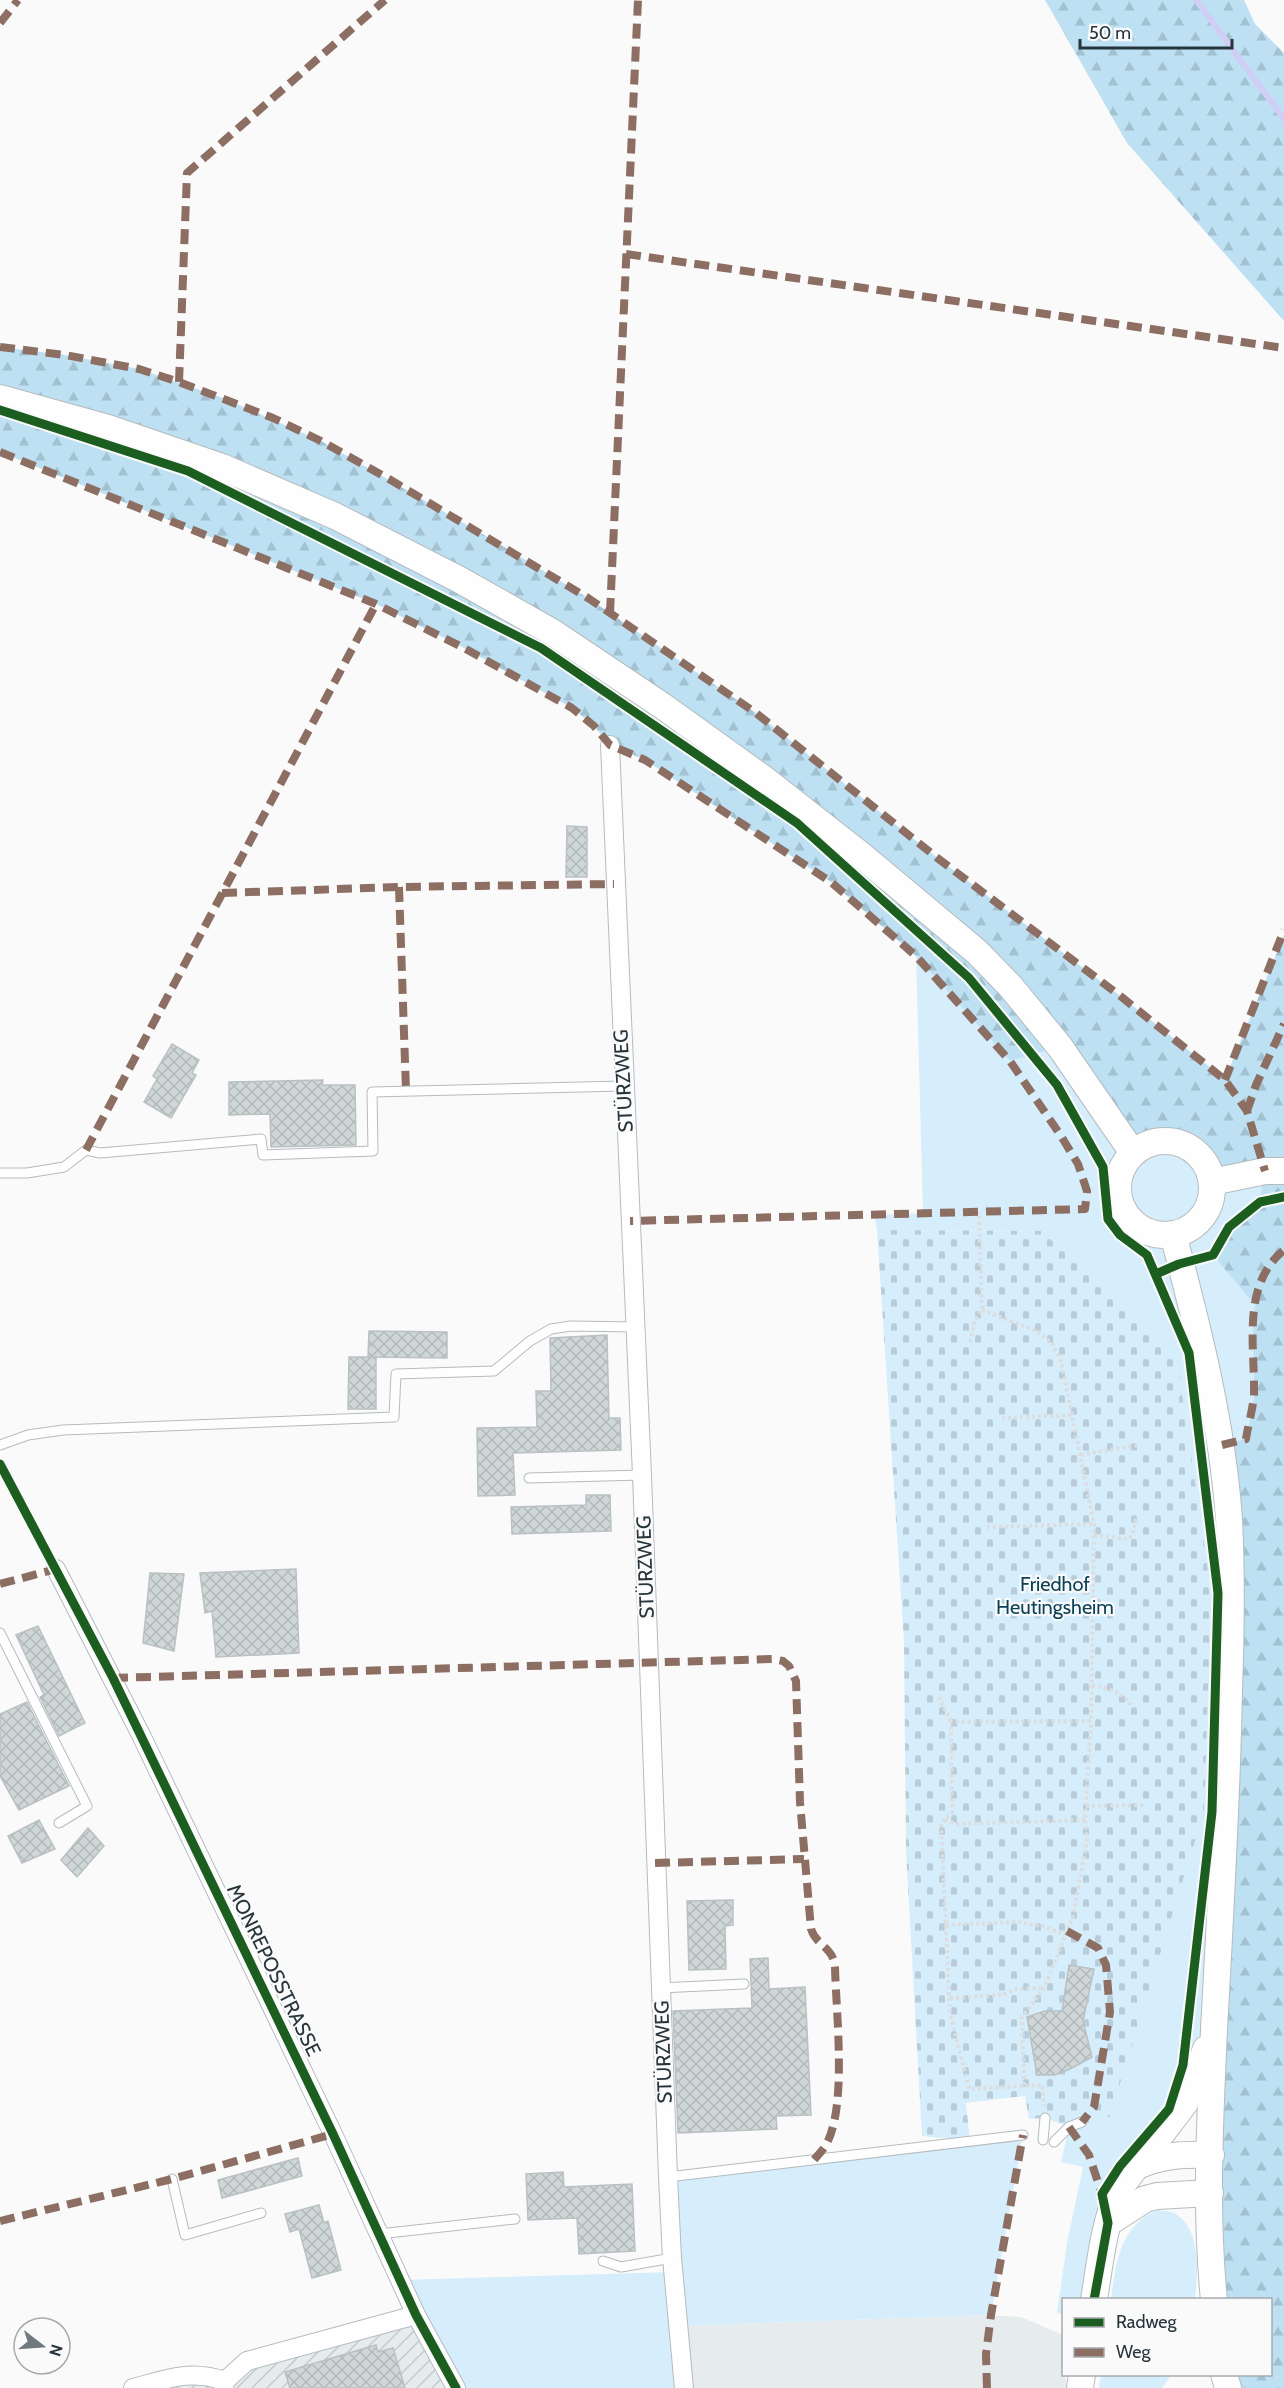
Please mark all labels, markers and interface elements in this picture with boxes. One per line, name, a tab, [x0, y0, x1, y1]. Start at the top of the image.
scale bar	[1080, 12, 1232, 50]
text: 50 m	[1089, 22, 1131, 44]
street label: STÜRZWEG	[608, 1029, 638, 1133]
street label: STÜRZWEG	[631, 1515, 659, 1619]
park label: Friedhof Heutingsheim	[996, 1572, 1114, 1619]
street label: MONREPOSSTRASSE	[222, 1880, 326, 2060]
street label: STÜRZWEG	[649, 2000, 677, 2104]
legend	[1062, 2298, 1272, 2376]
text: Radweg	[1116, 2311, 1178, 2333]
north arrow	[12, 2316, 72, 2376]
text: Weg	[1116, 2341, 1152, 2363]
text: N	[45, 2342, 67, 2358]

